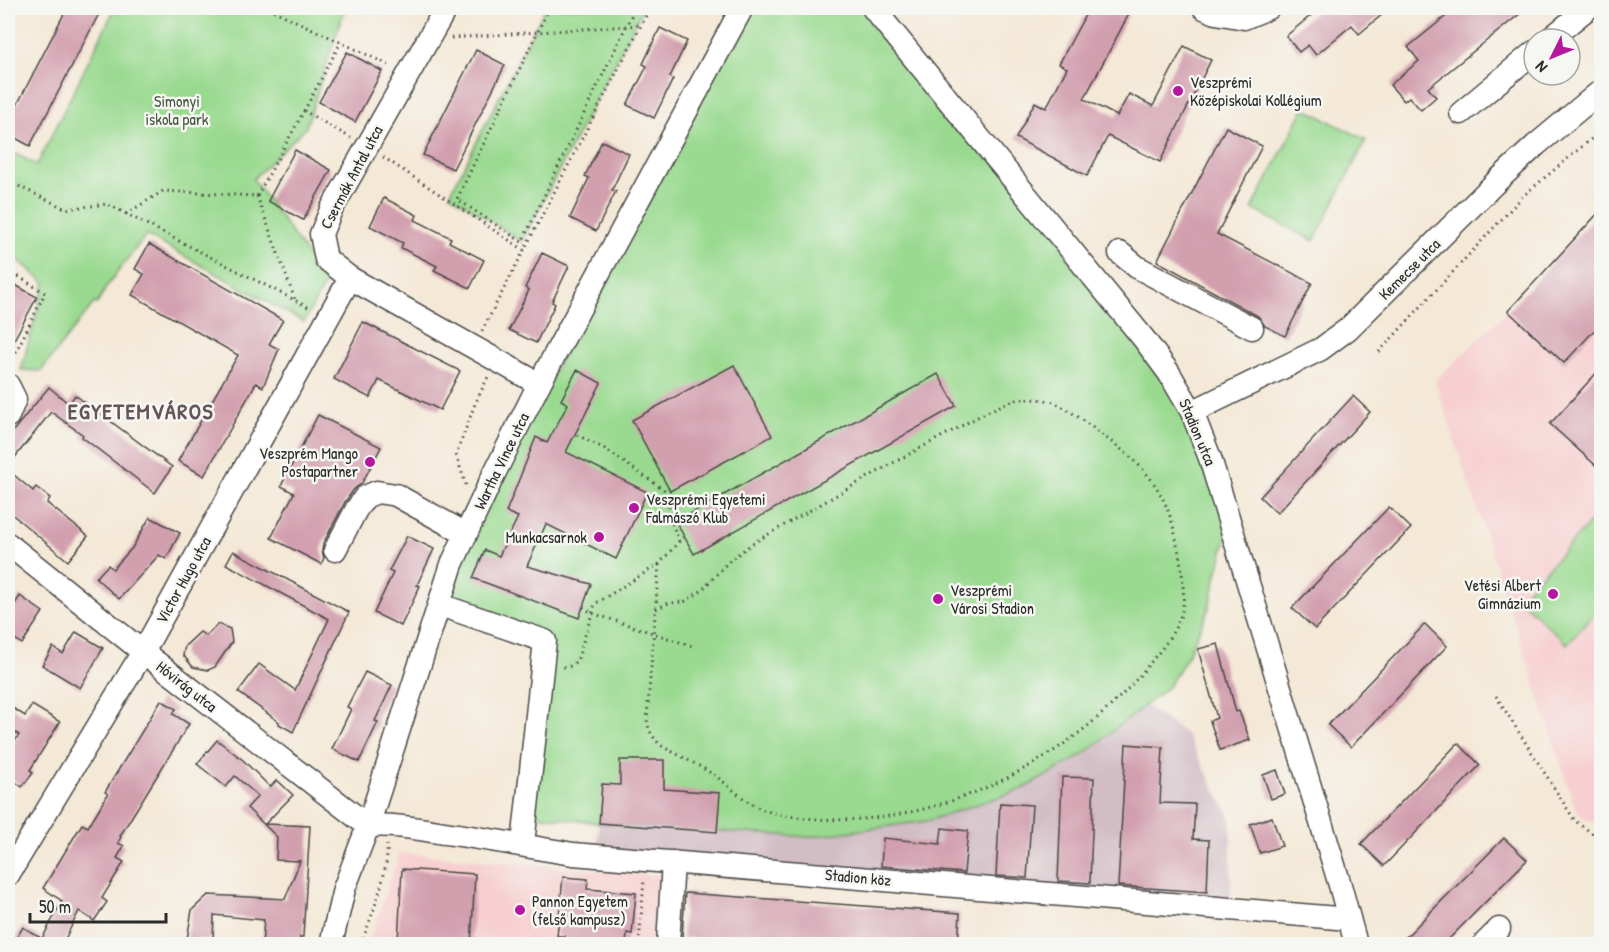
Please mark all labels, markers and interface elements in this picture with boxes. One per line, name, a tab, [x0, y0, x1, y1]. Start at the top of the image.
north arrow	[1522, 27, 1582, 87]
text: N	[1530, 56, 1552, 78]
place label: Veszprémi Középiskolai Kollégium	[1190, 71, 1322, 111]
marker: Veszprémi Középiskolai Kollégium	[1171, 84, 1185, 98]
park label: Simonyi iskola park	[146, 90, 209, 130]
street label: Csermák Antal utca	[315, 121, 387, 233]
street label: Kemecse utca	[1373, 233, 1445, 305]
street label: Stadion utca	[1174, 395, 1222, 469]
district label: EGYETEMVÁROS	[68, 396, 214, 426]
street label: Wartha Vince utca	[468, 409, 534, 513]
place label: Veszprém Mango Postapartner	[259, 442, 359, 482]
marker: Veszprém Mango Postapartner	[363, 455, 377, 469]
place label: Veszprémi Egyetemi Falmászó Klub	[645, 488, 766, 528]
marker: Veszprémi Egyetemi Falmászó Klub	[627, 501, 641, 515]
place label: Munkacsarnok	[506, 526, 587, 548]
marker: Munkacsarnok	[592, 530, 606, 544]
street label: Victor Hugo utca	[150, 533, 216, 627]
place label: Vetési Albert Gimnázium	[1464, 574, 1541, 614]
place label: Veszprémi Városi Stadion	[950, 579, 1034, 619]
marker: Vetési Albert Gimnázium	[1546, 587, 1560, 601]
marker: Veszprémi Városi Stadion	[931, 592, 945, 606]
street label: Hóvirág utca	[152, 655, 222, 717]
street label: Stadion köz	[824, 863, 892, 891]
scale bar	[30, 886, 166, 924]
place label: Pannon Egyetem (felső kampusz)	[532, 890, 628, 930]
text: 50 m	[39, 894, 71, 919]
marker: Pannon Egyetem (felső kampusz)	[513, 903, 527, 917]

